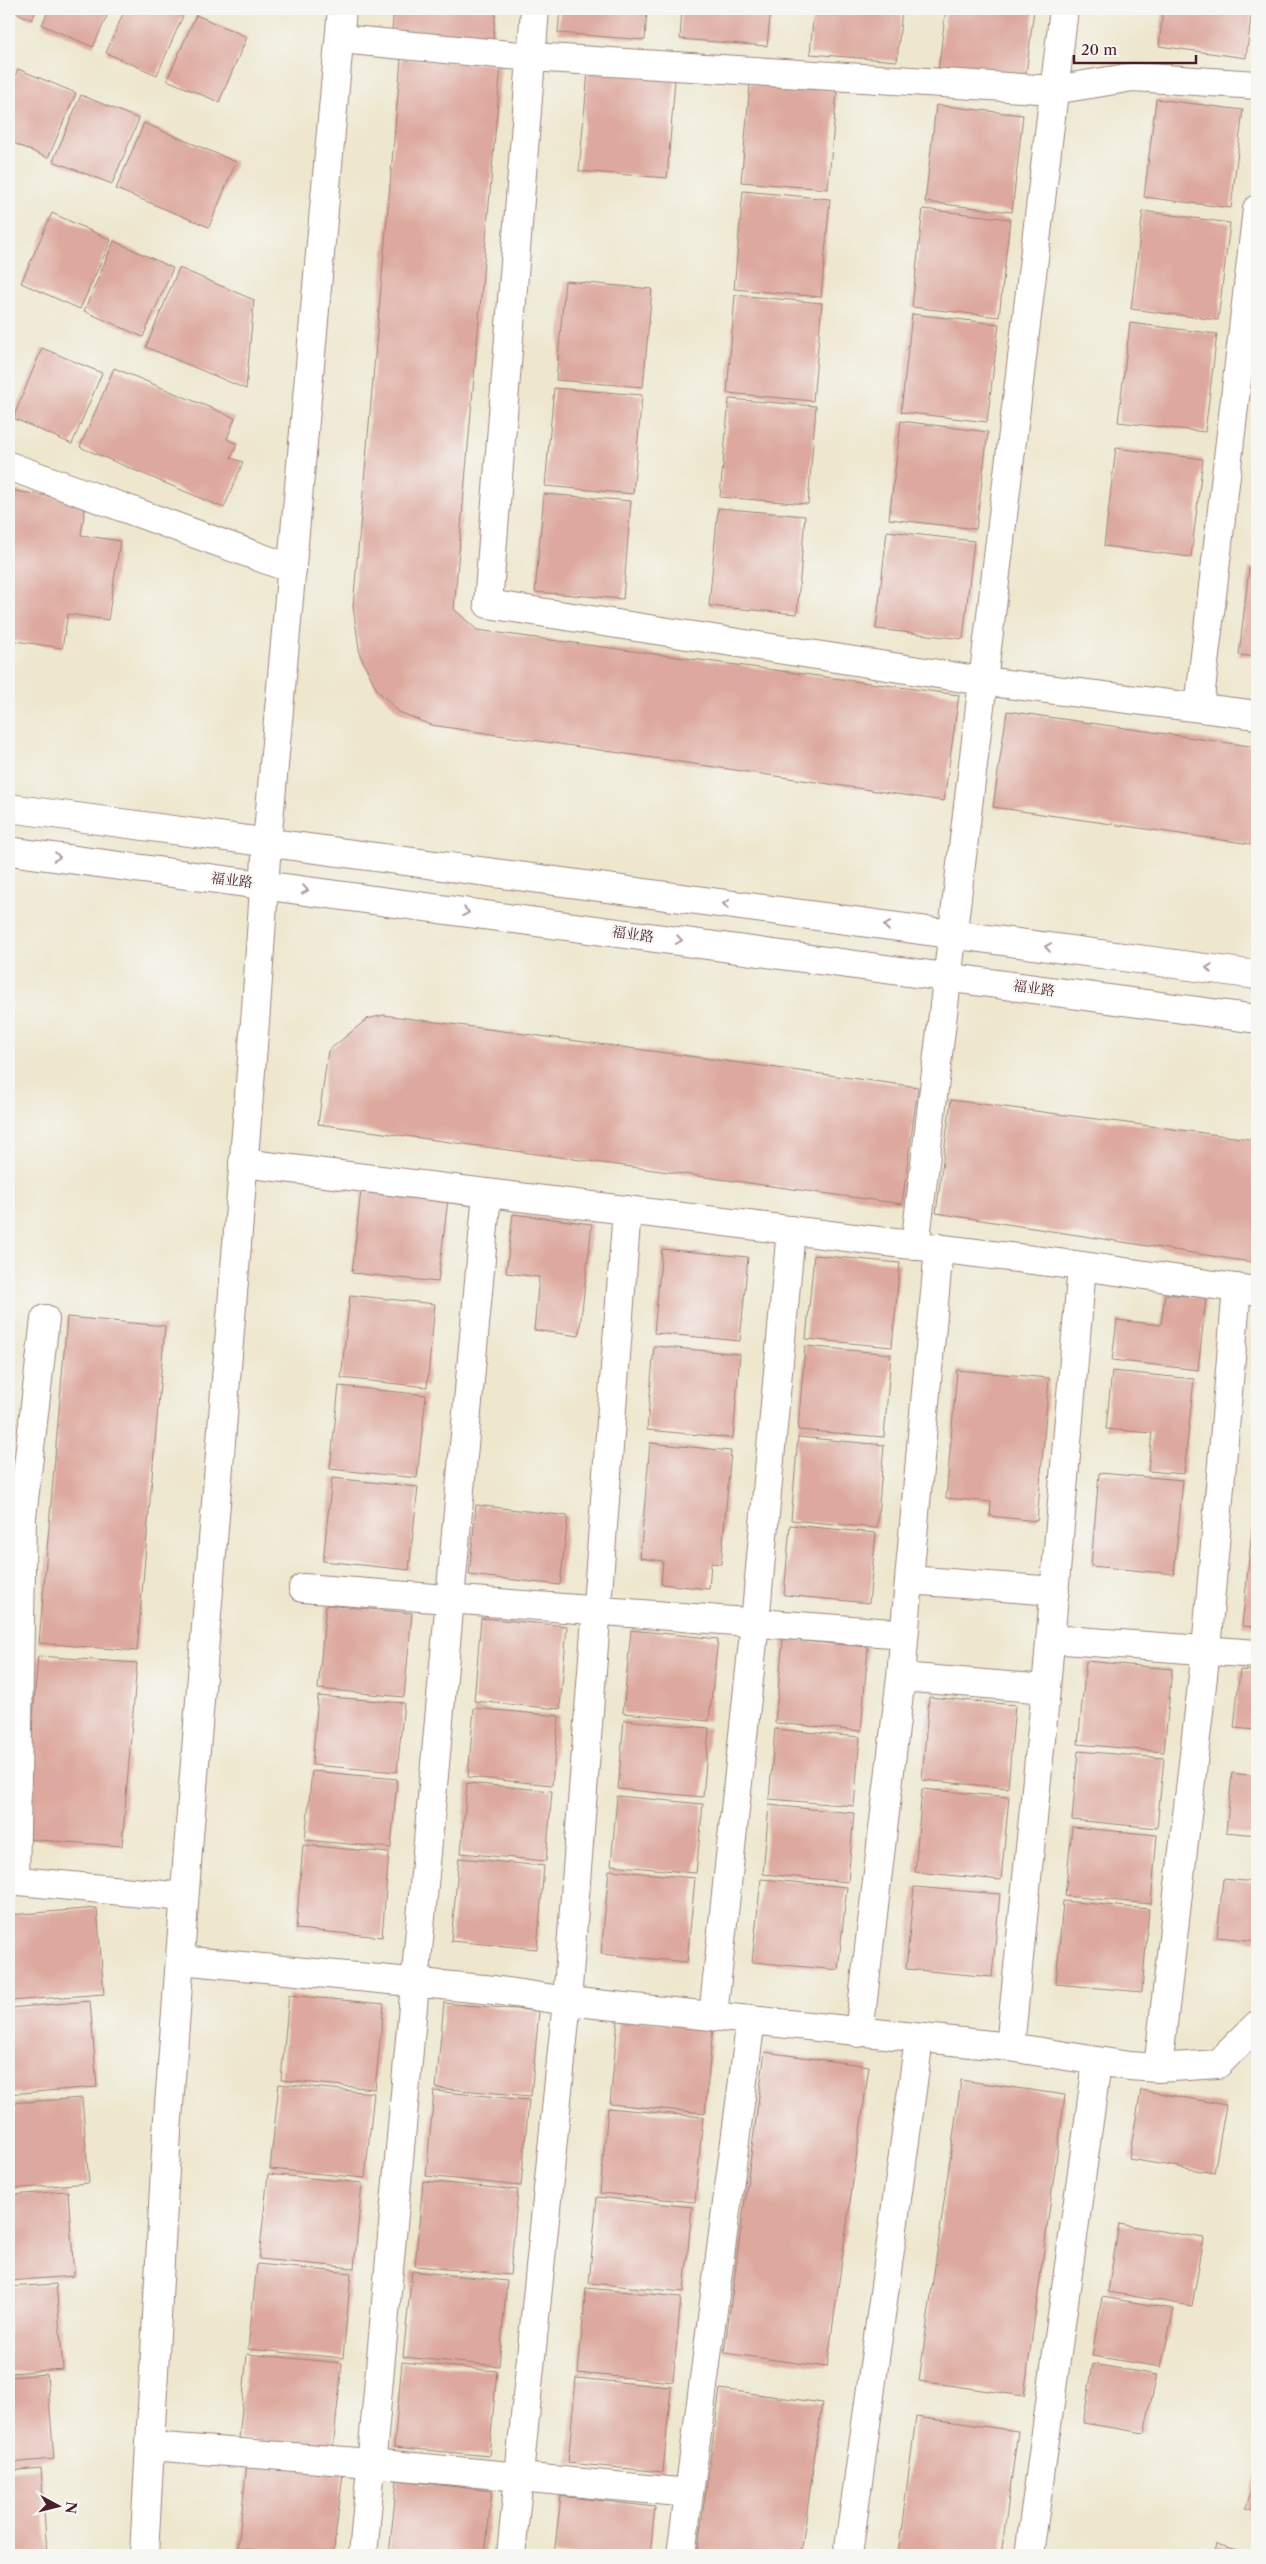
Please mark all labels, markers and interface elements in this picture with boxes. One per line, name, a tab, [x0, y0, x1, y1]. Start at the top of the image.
scale bar	[1074, 32, 1196, 64]
text: 20 m	[1081, 40, 1117, 59]
one-way arrow	[53, 851, 61, 862]
street label: 福业路	[210, 869, 254, 891]
one-way arrow	[301, 884, 309, 895]
one-way arrow	[721, 900, 730, 910]
one-way arrow	[462, 906, 470, 917]
one-way arrow	[882, 921, 890, 932]
street label: 福业路	[611, 922, 655, 946]
one-way arrow	[675, 935, 683, 945]
one-way arrow	[1043, 942, 1051, 953]
one-way arrow	[1205, 964, 1213, 974]
street label: 福业路	[1012, 976, 1056, 1000]
north arrow	[32, 2482, 82, 2532]
text: N	[61, 2500, 81, 2515]

